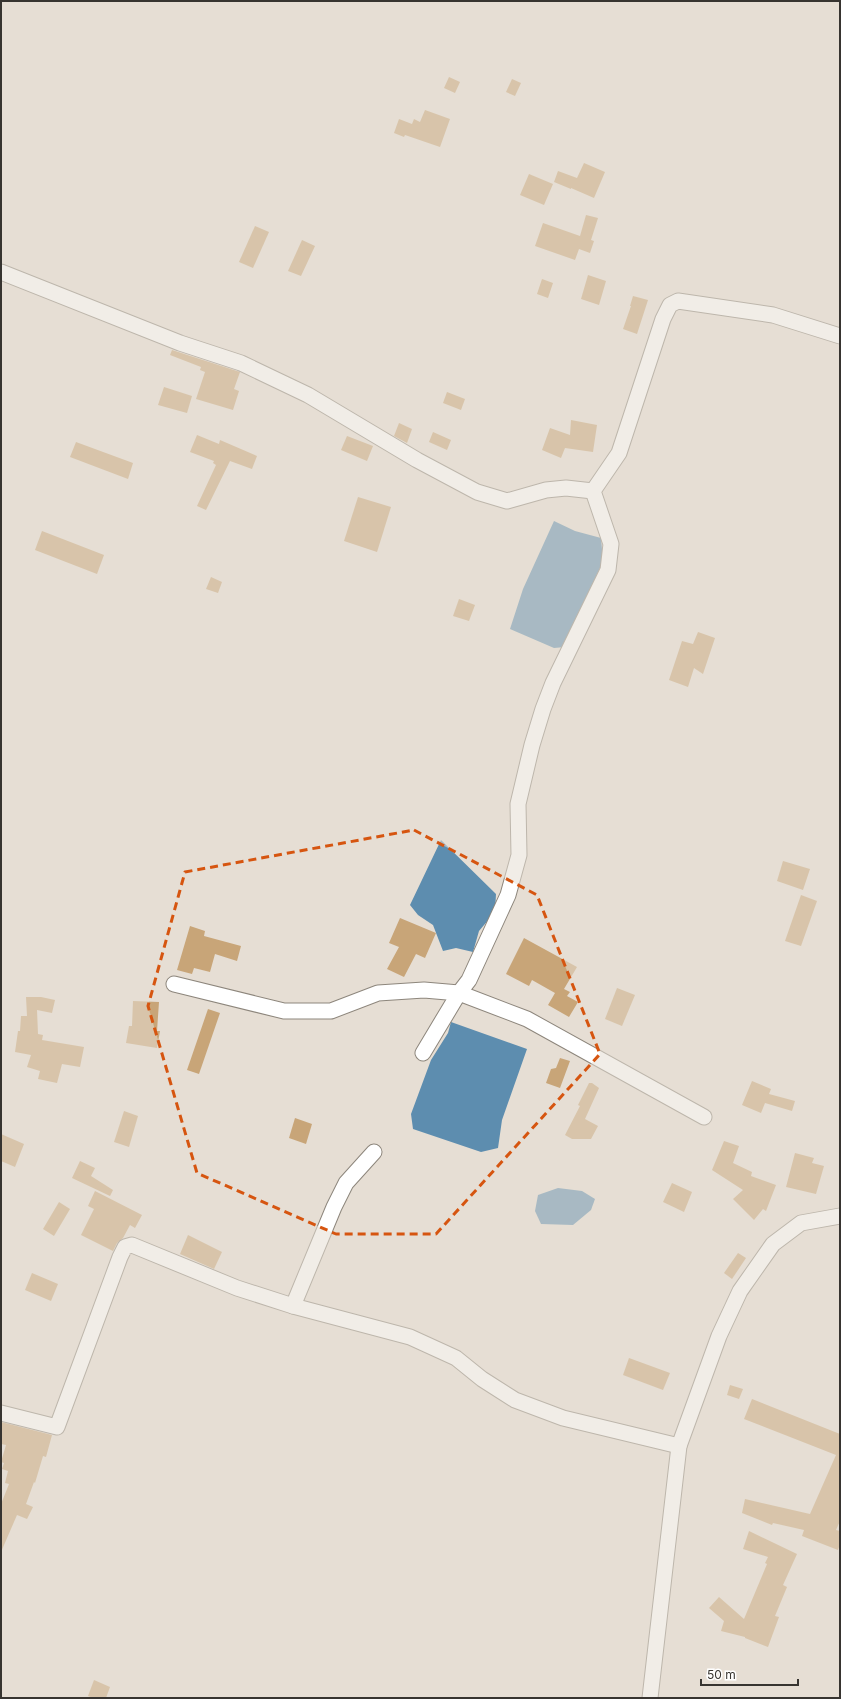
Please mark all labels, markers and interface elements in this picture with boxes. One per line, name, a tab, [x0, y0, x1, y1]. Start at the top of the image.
scale bar	[701, 1661, 798, 1687]
text: 50 m	[707, 1667, 736, 1682]

